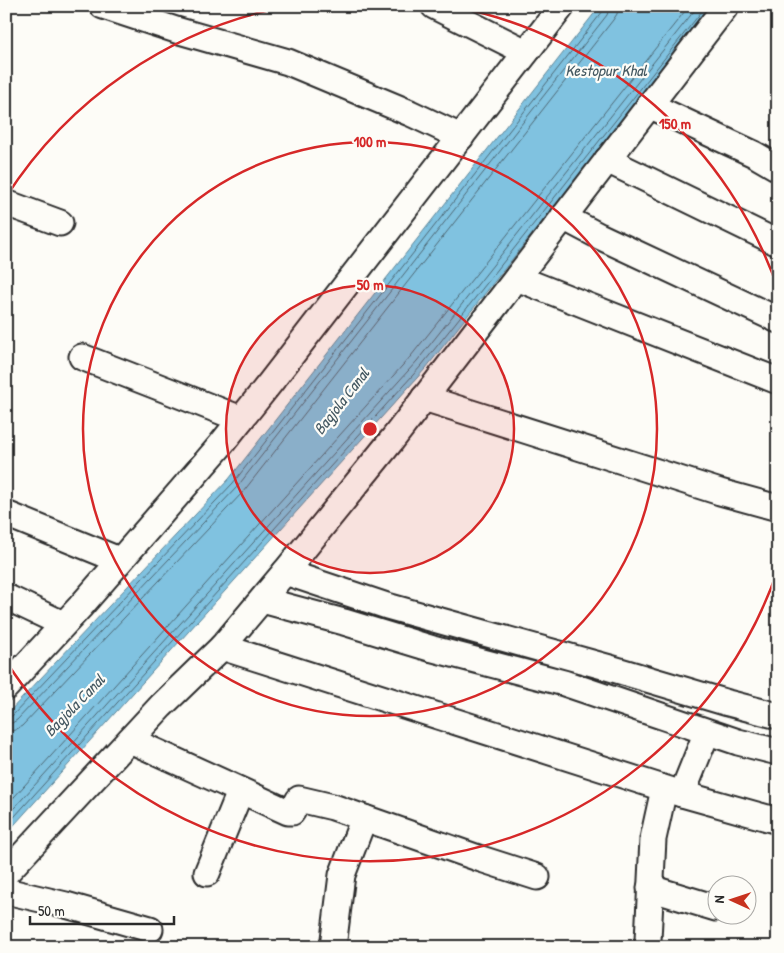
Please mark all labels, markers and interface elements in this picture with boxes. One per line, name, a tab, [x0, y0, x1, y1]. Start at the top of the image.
water label: Kestopur Khal	[565, 59, 648, 81]
text: 150 m	[659, 113, 691, 134]
text: 100 m	[354, 131, 386, 152]
text: 50 m	[357, 274, 383, 295]
water label: Bagjola Canal	[308, 363, 374, 439]
centre of rings	[361, 420, 379, 438]
water label: Bagjola Canal	[39, 669, 110, 741]
north arrow	[706, 876, 756, 926]
scale bar	[30, 893, 174, 925]
text: N	[709, 895, 728, 904]
text: 50 m	[38, 900, 65, 921]

